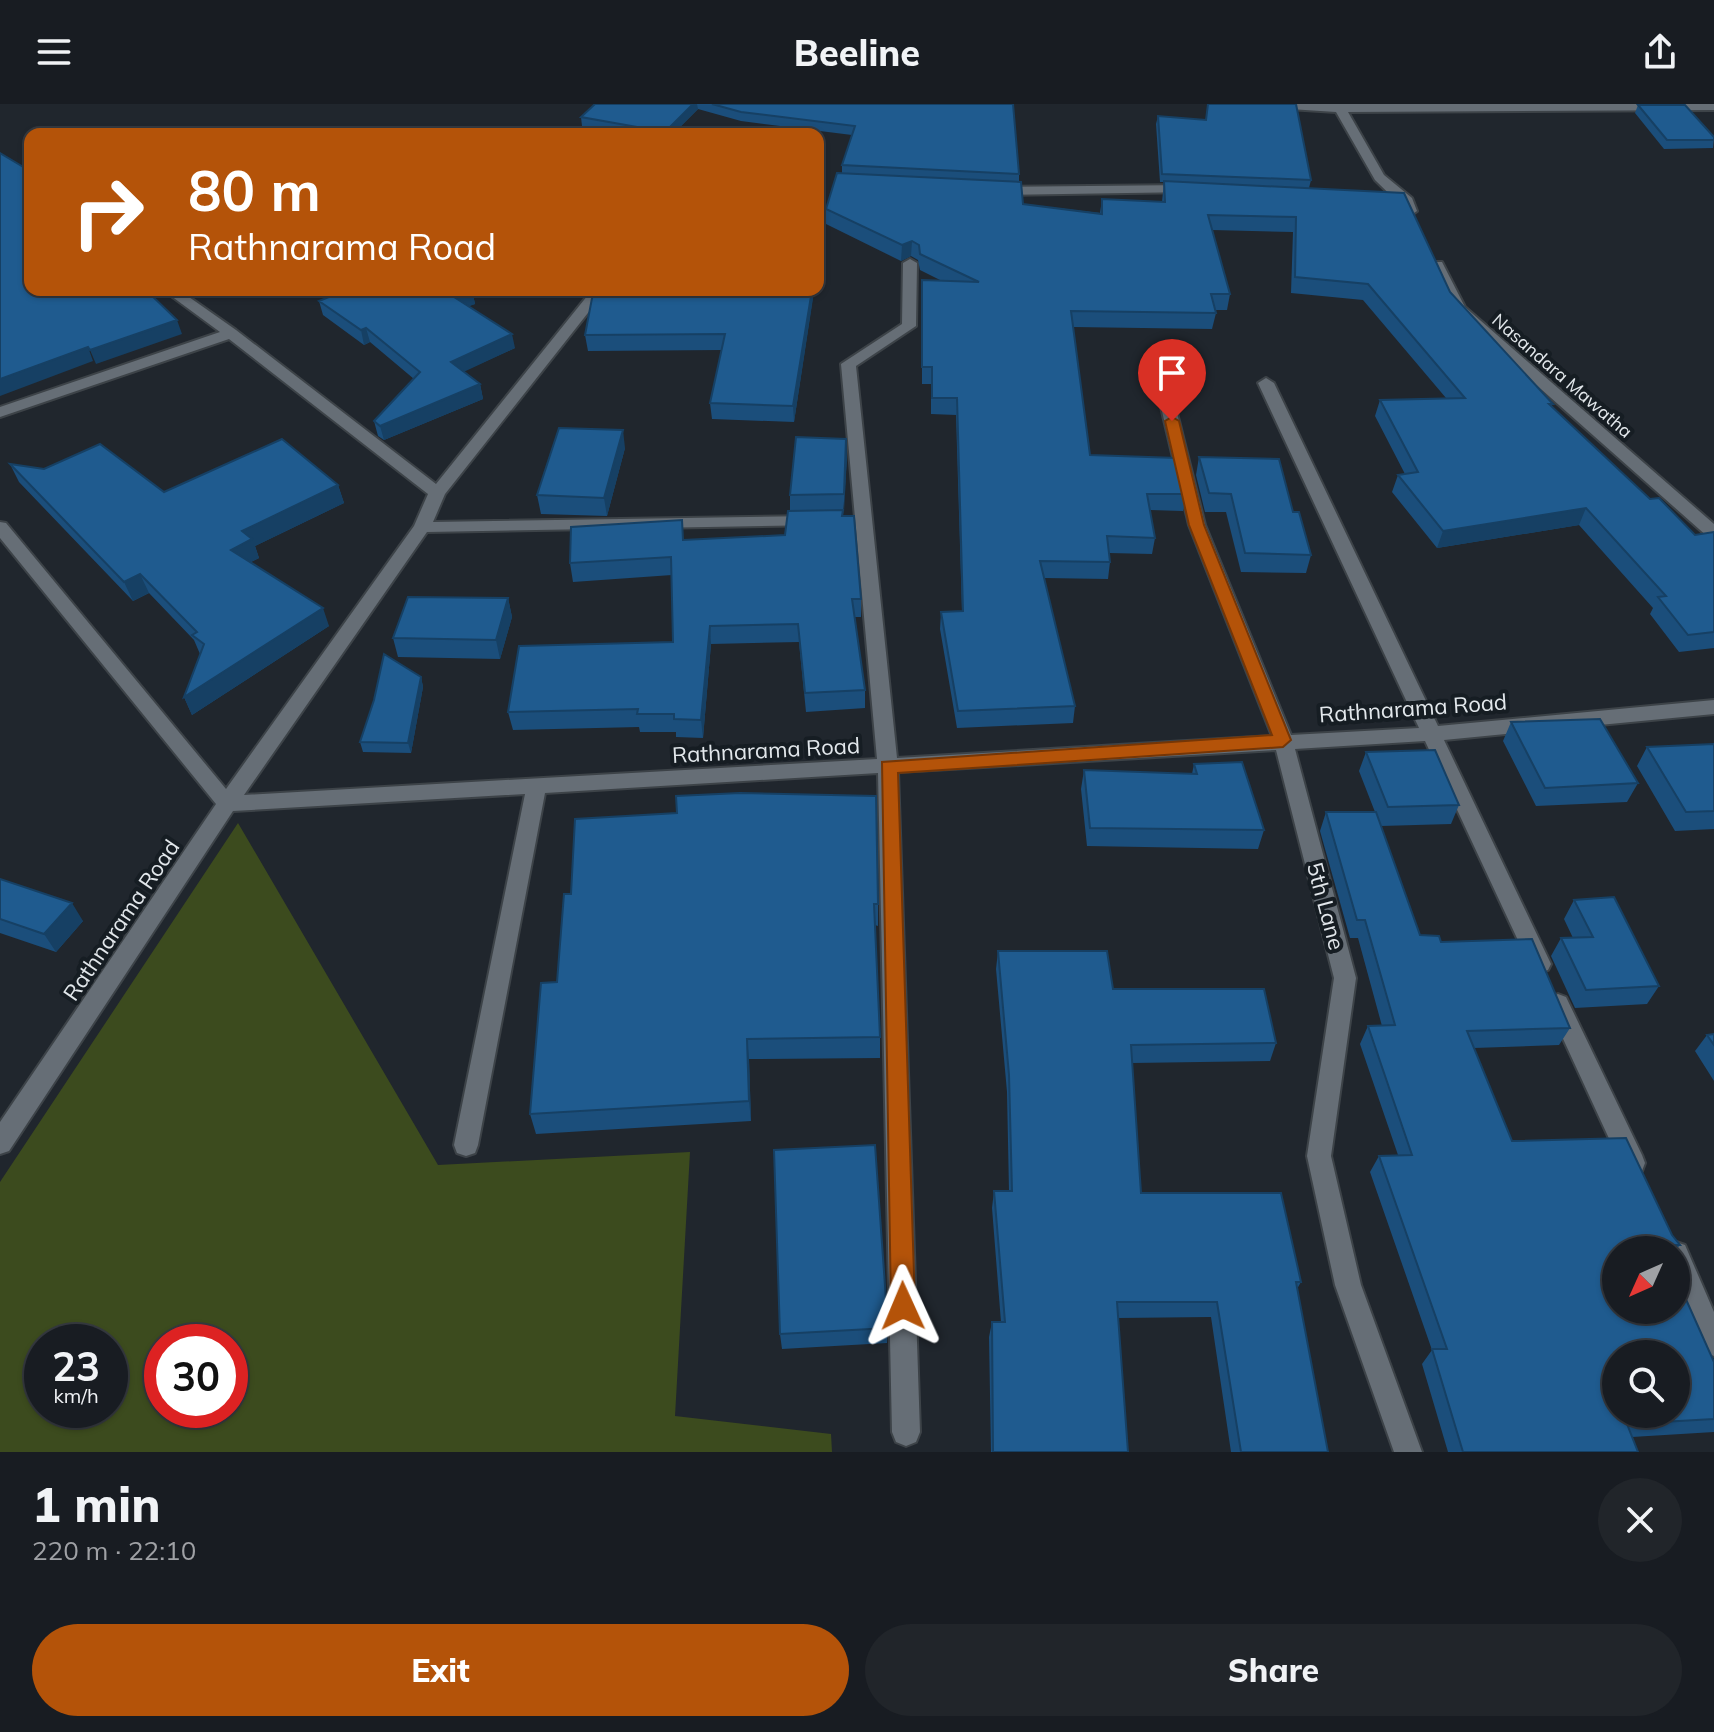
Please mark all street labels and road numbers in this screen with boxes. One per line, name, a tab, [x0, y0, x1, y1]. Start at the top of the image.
street label: Nasandara Mawatha	[1488, 309, 1637, 443]
street label: Rathnarama Road	[1318, 687, 1508, 729]
street label: Rathnarama Road	[671, 731, 861, 769]
street label: Rathnarama Road	[57, 834, 185, 1006]
street label: 5th Lane	[1301, 859, 1351, 953]

